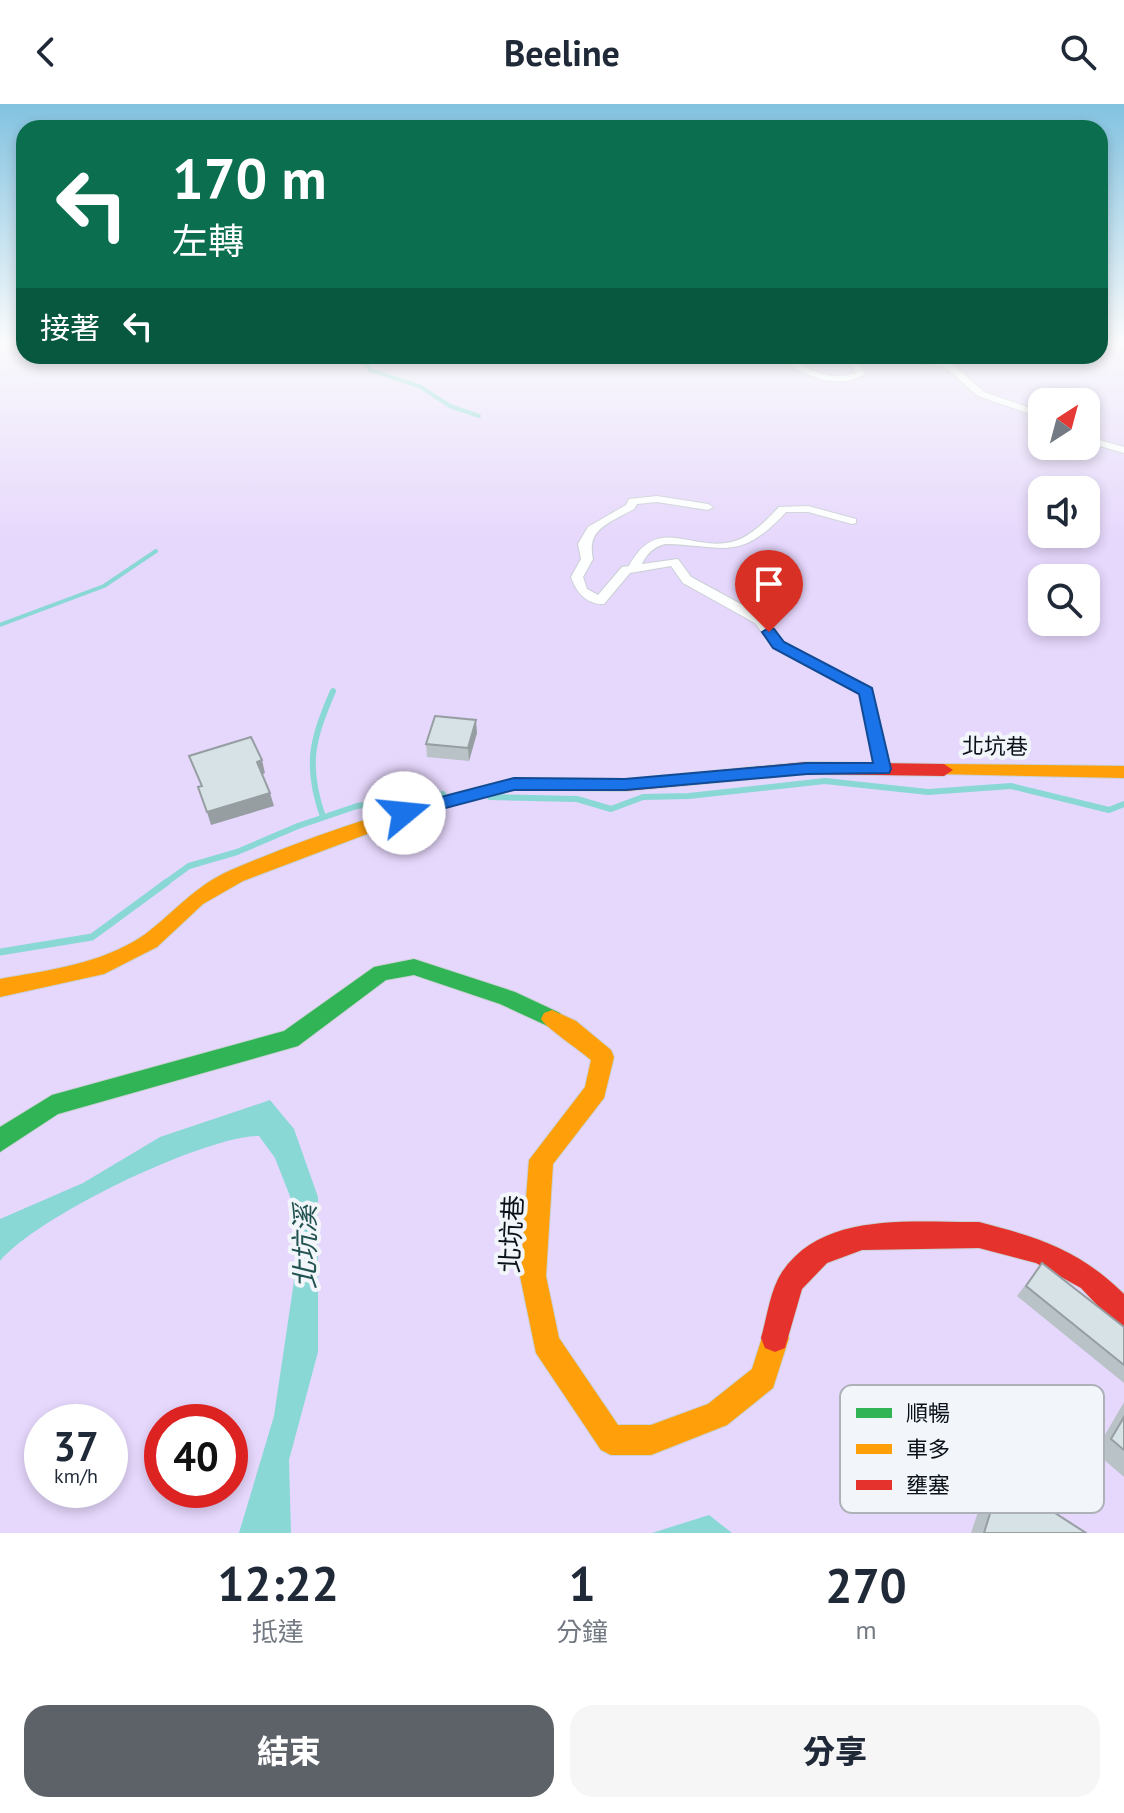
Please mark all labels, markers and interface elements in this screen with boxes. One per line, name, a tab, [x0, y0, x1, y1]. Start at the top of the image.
text: Beeline	[504, 29, 620, 76]
icon: back	[24, 30, 68, 74]
icon: search	[1056, 30, 1100, 74]
text: 170 m	[172, 142, 327, 214]
icon: left	[40, 152, 144, 256]
text: 左轉	[172, 217, 244, 264]
icon: left	[116, 304, 160, 348]
text: 接著	[40, 308, 100, 347]
north arrow	[1028, 388, 1100, 460]
map controls	[1028, 388, 1100, 636]
button: sound	[1028, 476, 1100, 548]
pin	[735, 550, 803, 632]
icon: arrive	[747, 562, 791, 606]
button: search	[1028, 564, 1100, 636]
street label: 北坑巷	[962, 731, 1028, 761]
position arrow	[362, 771, 446, 855]
street label: 北坑巷	[492, 1194, 530, 1274]
water label: 北坑溪	[286, 1201, 323, 1289]
legend	[840, 1385, 1104, 1513]
text: 順暢	[906, 1399, 950, 1427]
speed limit sign: 40	[144, 1404, 248, 1508]
text: 37	[53, 1420, 99, 1472]
text: 車多	[906, 1435, 950, 1463]
text: km/h	[54, 1463, 98, 1489]
text: 壅塞	[906, 1471, 950, 1499]
text: 12:22	[217, 1552, 339, 1614]
text: 1	[568, 1552, 596, 1614]
text: 270	[825, 1554, 907, 1616]
text: m	[855, 1613, 877, 1646]
text: 抵達	[252, 1615, 304, 1648]
text: 分鐘	[556, 1615, 608, 1648]
button: 結束	[24, 1705, 554, 1797]
button: 分享	[570, 1705, 1100, 1797]

